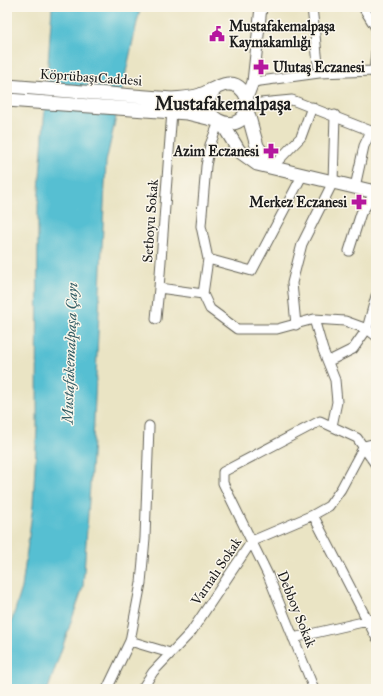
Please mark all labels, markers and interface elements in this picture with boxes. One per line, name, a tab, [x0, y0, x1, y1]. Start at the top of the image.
place label: Mustafakemalpaşa Kaymakamlığı	[229, 18, 336, 52]
public building icon: Mustafakemalpaşa Kaymakamlığı	[208, 25, 226, 43]
pharmacy icon: Ulutaş Eczanesi	[252, 58, 270, 76]
place label: Ulutaş Eczanesi	[273, 59, 365, 77]
street label: KöprübaşıCaddesi	[39, 65, 143, 90]
district label: Mustafakemalpaşa	[155, 93, 292, 116]
pharmacy icon: Azim Eczanesi	[262, 142, 280, 160]
place label: Azim Eczanesi	[173, 143, 259, 160]
street label: Setboyu Sokak	[139, 178, 162, 263]
pharmacy icon: Merkez Eczanesi	[350, 193, 368, 211]
place label: Merkez Eczanesi	[249, 194, 347, 211]
water label: Mustafakemalpaşa Çayı	[58, 282, 82, 426]
street label: Varnalı Sokak	[187, 534, 246, 609]
street label: Debboy Sokak	[273, 568, 320, 650]

